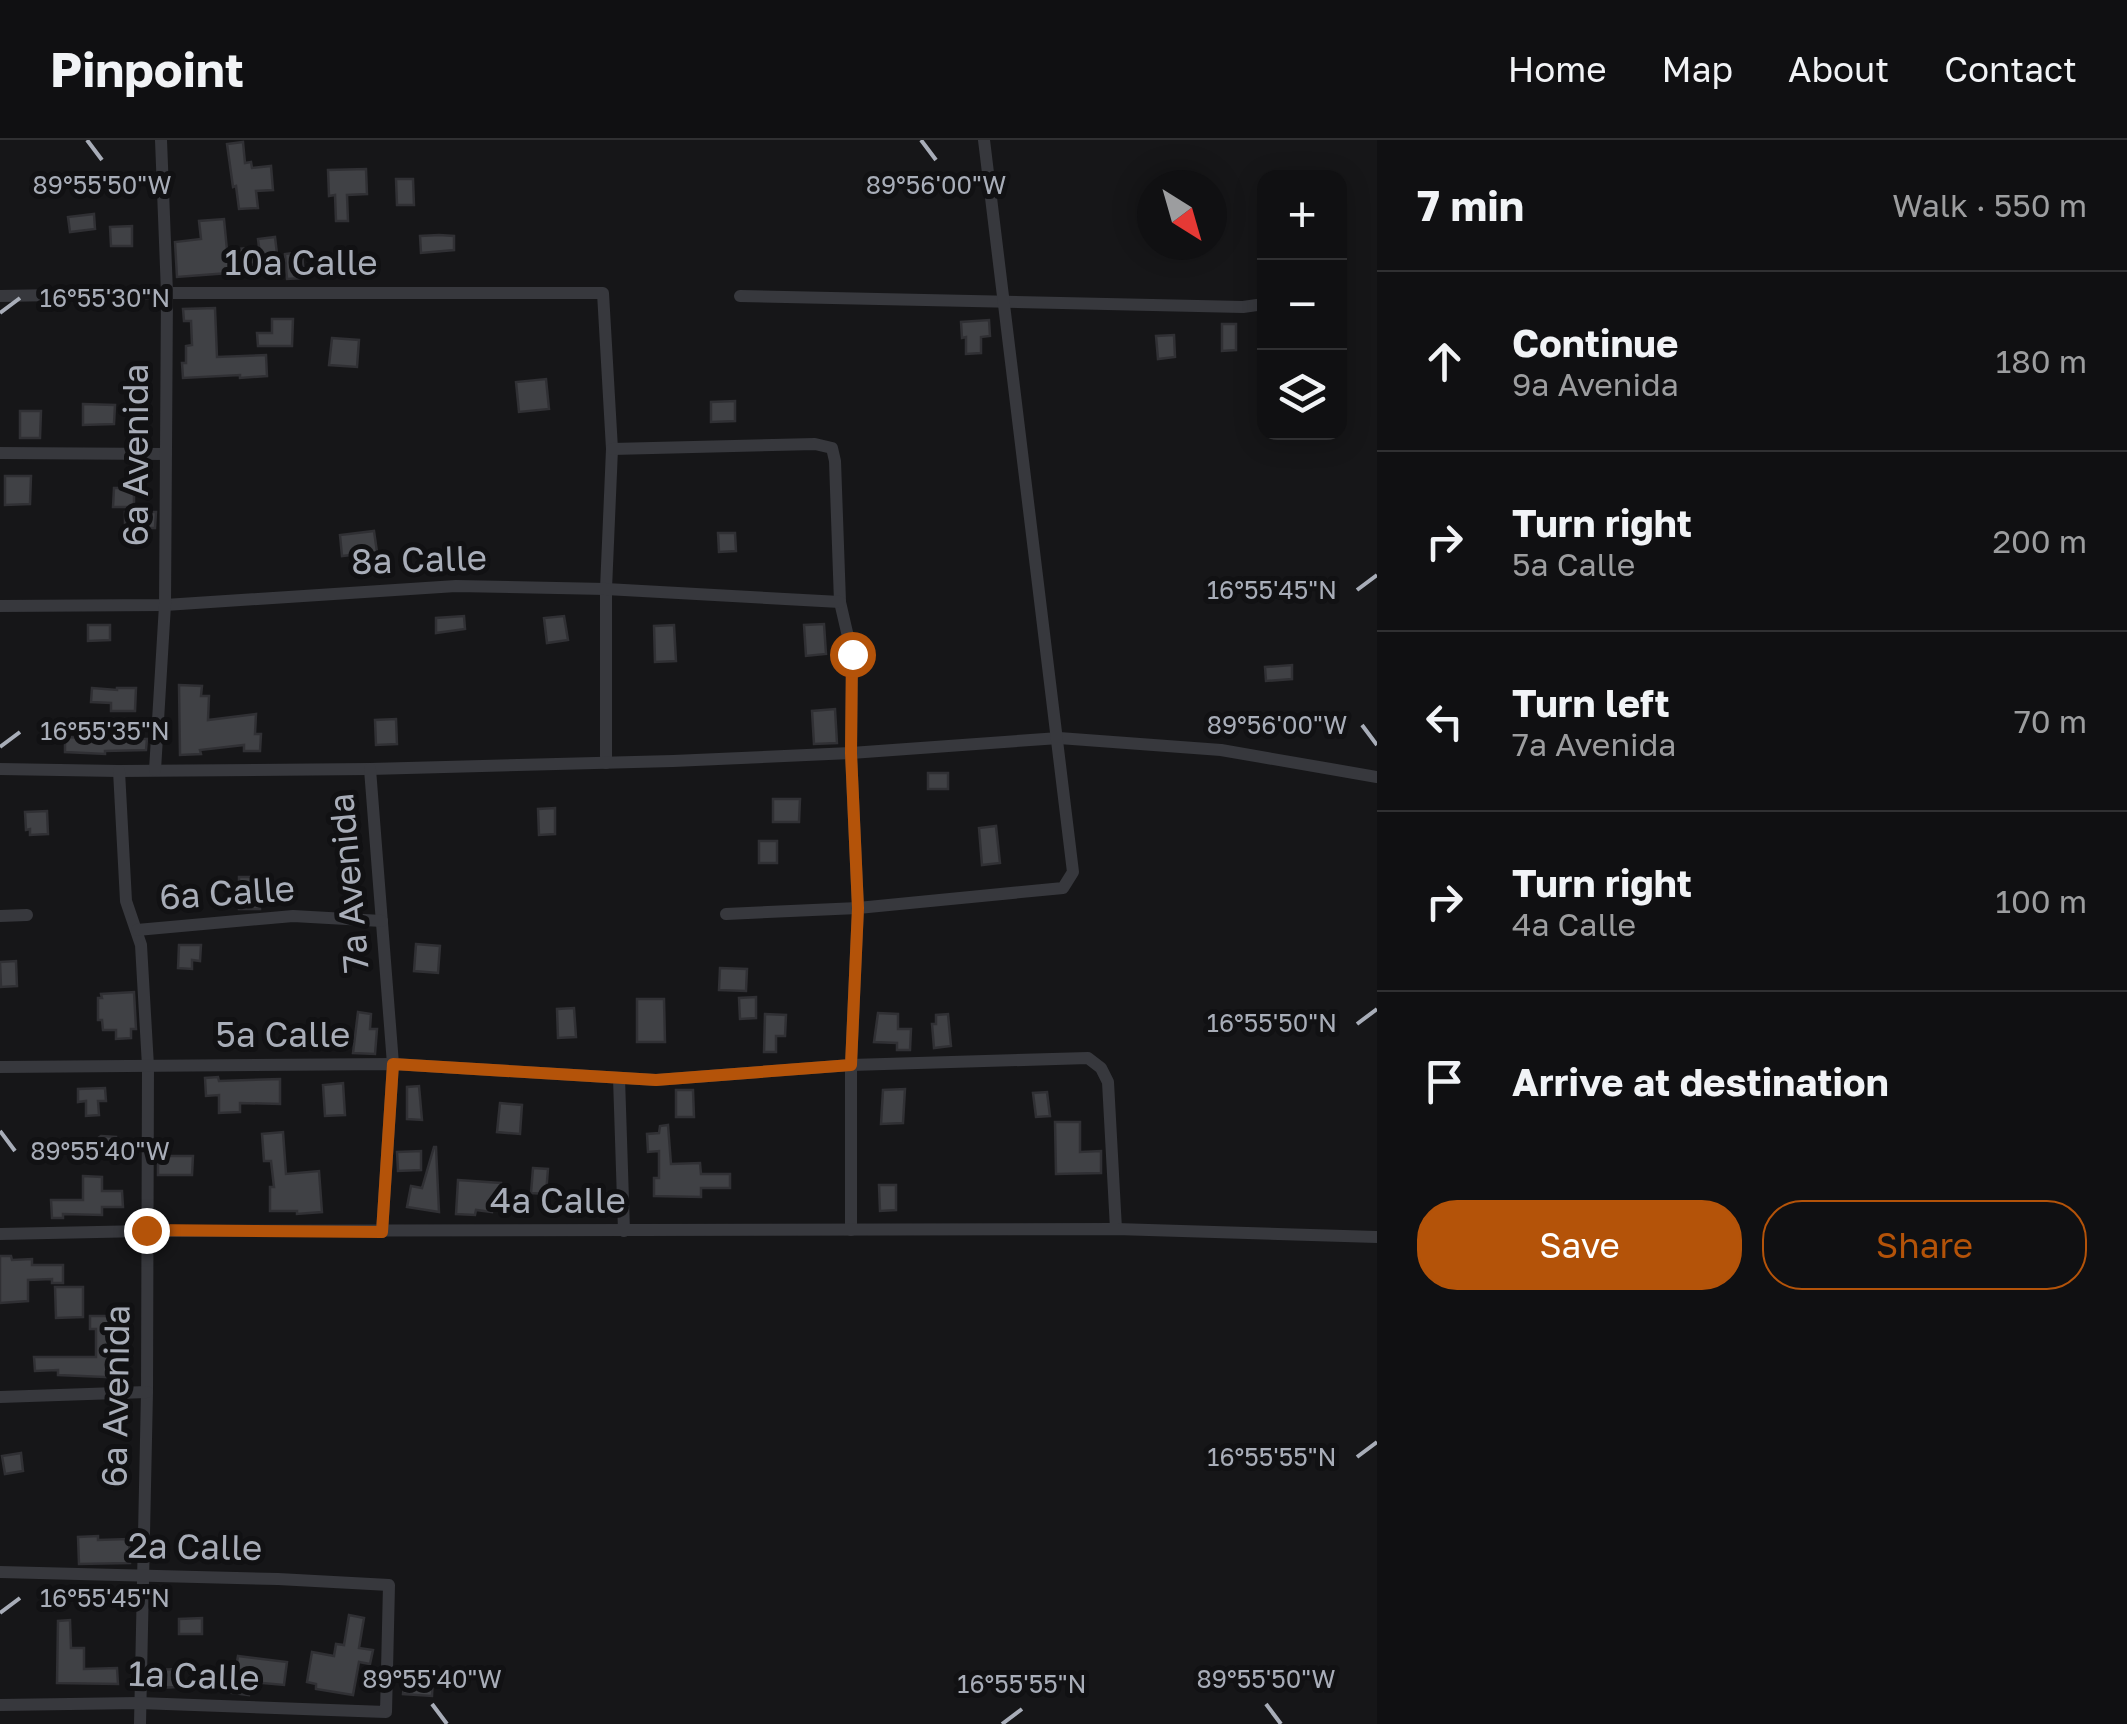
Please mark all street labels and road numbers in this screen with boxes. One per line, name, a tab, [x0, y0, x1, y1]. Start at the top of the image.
street label: 10a Calle	[224, 241, 378, 283]
street label: 6a Avenida	[114, 364, 156, 546]
street label: 8a Calle	[350, 536, 488, 582]
street label: 7a Avenida	[319, 792, 377, 974]
street label: 6a Calle	[158, 866, 296, 918]
street label: 5a Calle	[216, 1013, 350, 1055]
street label: 4a Calle	[490, 1179, 626, 1221]
street label: 6a Avenida	[92, 1304, 138, 1488]
street label: 2a Calle	[127, 1524, 263, 1568]
street label: 1a Calle	[128, 1652, 260, 1698]

